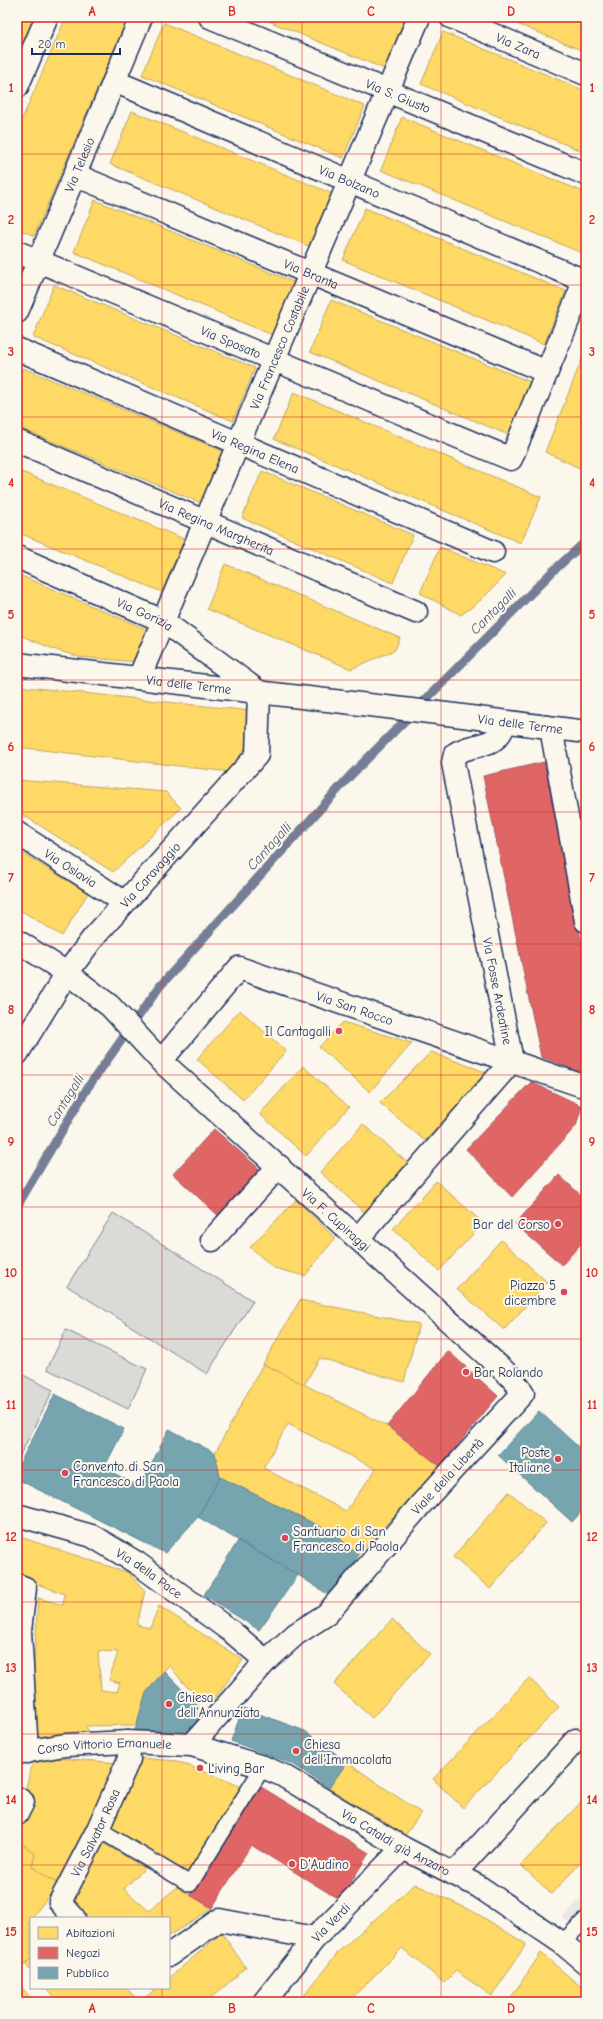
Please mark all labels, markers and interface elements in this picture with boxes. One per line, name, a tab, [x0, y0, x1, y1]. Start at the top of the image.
text: A	[88, 4, 96, 19]
text: B	[228, 4, 236, 19]
text: C	[367, 4, 375, 19]
text: D	[507, 4, 515, 19]
scale bar	[32, 30, 120, 56]
street label: Via Zara	[494, 30, 543, 62]
text: 20 m	[38, 37, 66, 51]
street label: Via S. Giusto	[363, 76, 433, 116]
text: 1	[8, 80, 14, 95]
text: 1	[589, 80, 595, 95]
street label: Via Telesio	[61, 135, 98, 194]
street label: Via Bolzano	[317, 162, 382, 201]
text: 2	[8, 212, 14, 227]
text: 2	[589, 212, 595, 227]
street label: Via Branta	[281, 256, 341, 292]
street label: Via Francesco Costabile	[247, 283, 312, 412]
street label: Via Sposato	[198, 323, 263, 361]
text: 3	[8, 344, 14, 359]
text: 3	[589, 344, 595, 359]
street label: Via Regina Elena	[209, 426, 301, 476]
text: 4	[8, 475, 14, 490]
text: 4	[589, 475, 595, 490]
street label: Via Regina Margherita	[156, 496, 276, 558]
water label: Cantagalli	[467, 584, 521, 638]
street label: Via Gorizia	[114, 595, 176, 634]
text: 5	[8, 607, 15, 622]
text: 5	[589, 607, 596, 622]
street label: Via delle Terme	[145, 672, 233, 697]
street label: Via delle Terme	[477, 711, 564, 737]
text: 6	[8, 739, 15, 754]
text: 6	[589, 739, 596, 754]
water label: Cantagalli	[243, 818, 296, 874]
street label: Via Caravaggio	[117, 839, 184, 911]
street label: Via Oslavia	[41, 846, 100, 891]
text: 7	[8, 870, 14, 885]
text: 7	[589, 870, 595, 885]
street label: Via Fosse Ardeatine	[480, 936, 515, 1046]
street label: Via San Rocco	[314, 988, 395, 1028]
text: 8	[8, 1002, 14, 1017]
text: 8	[589, 1002, 595, 1017]
place label: Il Cantagalli	[265, 1024, 331, 1039]
marker: Il Cantagalli	[334, 1026, 344, 1036]
water label: Cantagalli	[43, 1070, 89, 1130]
text: 9	[8, 1134, 15, 1149]
text: 9	[589, 1134, 596, 1149]
street label: Via F. Cupiraggi	[299, 1185, 373, 1255]
place label: Bar del Corso	[473, 1217, 550, 1232]
marker: Bar del Corso	[553, 1219, 563, 1229]
text: 10	[5, 1265, 17, 1280]
text: 10	[586, 1265, 598, 1280]
place label: Piazza 5 dicembre	[504, 1278, 556, 1308]
marker: Piazza 5 dicembre	[559, 1287, 569, 1297]
place label: Bar Rolando	[474, 1365, 543, 1380]
marker: Bar Rolando	[461, 1367, 471, 1377]
text: 11	[6, 1397, 16, 1412]
text: 11	[587, 1397, 597, 1412]
street label: Viale della Libertà	[408, 1435, 486, 1518]
place label: Poste Italiane	[509, 1445, 550, 1475]
marker: Poste Italiane	[553, 1454, 563, 1464]
place label: Convento di San Francesco di Paola	[73, 1459, 179, 1489]
marker: Convento di San Francesco di Paola	[60, 1468, 70, 1478]
place label: Santuario di San Francesco di Paola	[293, 1524, 399, 1554]
text: 12	[5, 1529, 17, 1544]
text: 12	[586, 1529, 598, 1544]
marker: Santuario di San Francesco di Paola	[280, 1533, 290, 1543]
street label: Via della Pace	[113, 1545, 185, 1602]
text: 13	[5, 1660, 17, 1675]
text: 13	[586, 1660, 598, 1675]
place label: Chiesa dell'Annunziata	[177, 1690, 260, 1720]
marker: Chiesa dell'Annunziata	[164, 1699, 174, 1709]
street label: Corso Vittorio Emanuele	[36, 1735, 173, 1758]
place label: Chiesa dell'Immacolata	[304, 1737, 392, 1767]
marker: Chiesa dell'Immacolata	[291, 1746, 301, 1756]
place label: Living Bar	[208, 1761, 265, 1776]
marker: Living Bar	[195, 1763, 205, 1773]
street label: Via Salvator Rosa	[68, 1786, 123, 1879]
text: 14	[5, 1792, 17, 1807]
text: 14	[586, 1792, 598, 1807]
street label: Via Cataldi già Anzaro	[339, 1806, 453, 1879]
place label: D'Audino	[300, 1857, 349, 1872]
marker: D'Audino	[287, 1859, 297, 1869]
street label: Via Verdi	[309, 1900, 353, 1945]
legend	[30, 1917, 170, 1989]
text: 15	[5, 1924, 17, 1939]
text: 15	[586, 1924, 598, 1939]
text: Abitazioni	[66, 1926, 115, 1940]
text: Negozi	[66, 1946, 100, 1960]
text: Pubblico	[66, 1966, 109, 1980]
text: A	[88, 2001, 96, 2016]
text: B	[228, 2001, 236, 2016]
text: C	[367, 2001, 375, 2016]
text: D	[507, 2001, 515, 2016]

